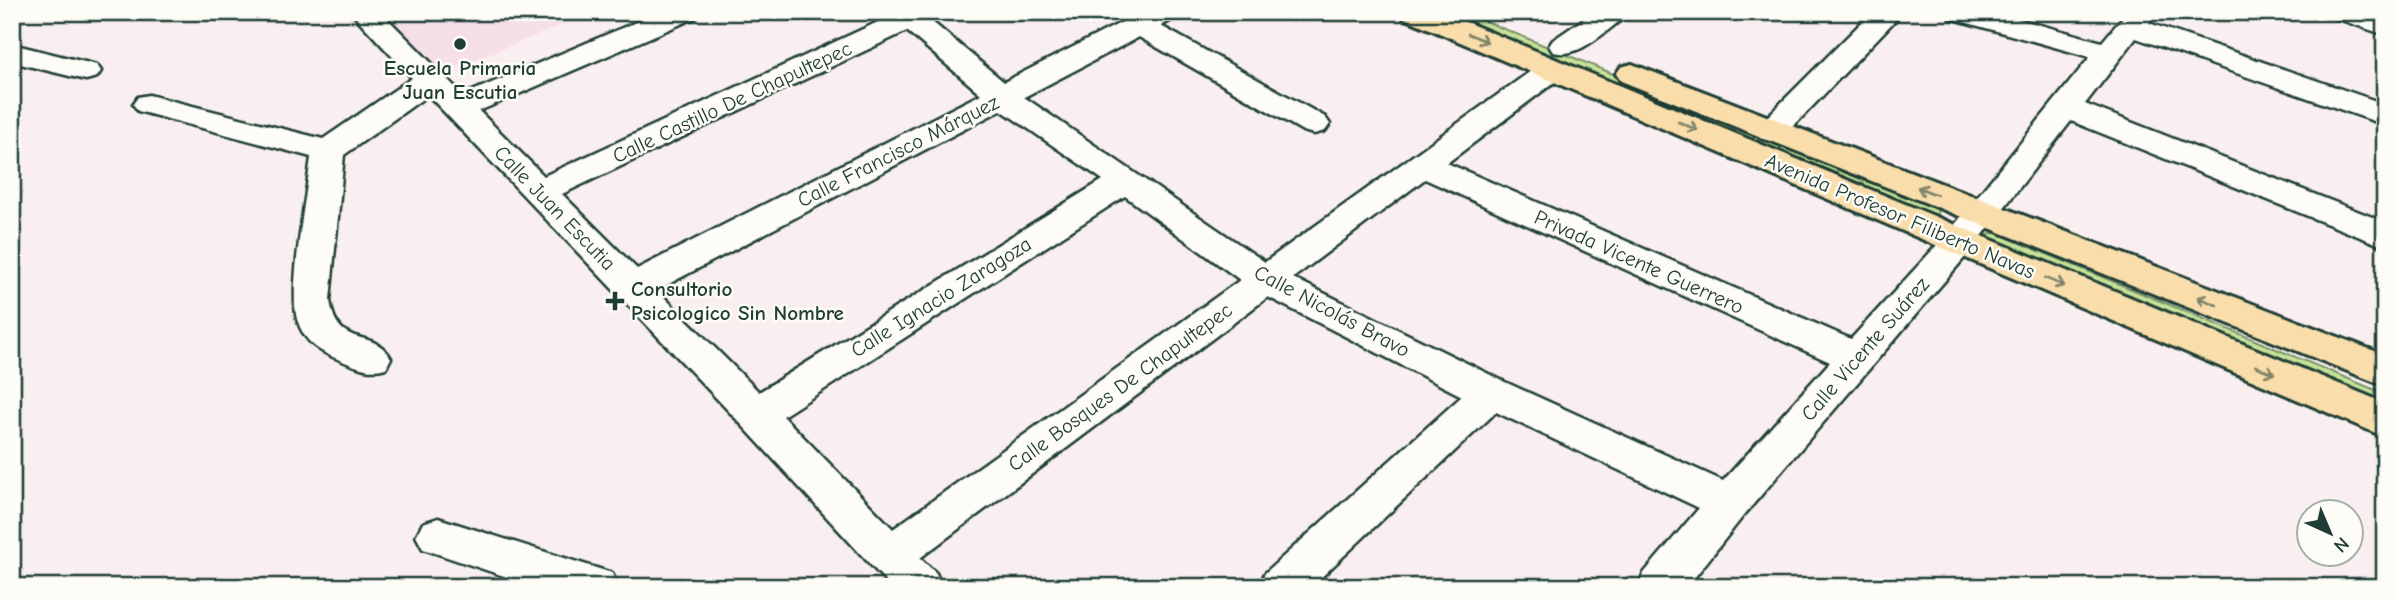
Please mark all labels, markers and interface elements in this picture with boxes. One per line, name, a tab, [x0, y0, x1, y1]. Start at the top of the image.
one-way arrow	[1467, 32, 1488, 45]
marker: Escuela Primaria Juan Escutia	[452, 36, 468, 52]
street label: Calle Castillo De Chapultepec	[609, 36, 855, 168]
place label: Escuela Primaria Juan Escutia	[384, 56, 536, 104]
street label: Calle Francisco Márquez	[793, 90, 1003, 212]
one-way arrow	[1677, 120, 1698, 133]
street label: Calle Juan Escutia	[489, 141, 621, 275]
street label: Avenida Profesor Filiberto Navas	[1761, 148, 2039, 284]
one-way arrow	[1917, 184, 1939, 197]
street label: Privada Vicente Guerrero	[1531, 205, 1747, 319]
street label: Calle Ignacio Zaragoza	[846, 232, 1036, 362]
street label: Calle Nicolás Bravo	[1250, 260, 1414, 362]
street label: Calle Vicente Suárez	[1796, 272, 1934, 426]
one-way arrow	[2044, 276, 2066, 289]
place label: Consultorio Psicologico Sin Nombre	[631, 277, 844, 325]
marker: Consultorio Psicologico Sin Nombre	[605, 291, 625, 311]
one-way arrow	[2197, 294, 2219, 307]
street label: Calle Bosques De Chapultepec	[1003, 298, 1237, 476]
one-way arrow	[2253, 365, 2275, 378]
north arrow	[2296, 498, 2366, 568]
text: N	[2329, 532, 2353, 557]

